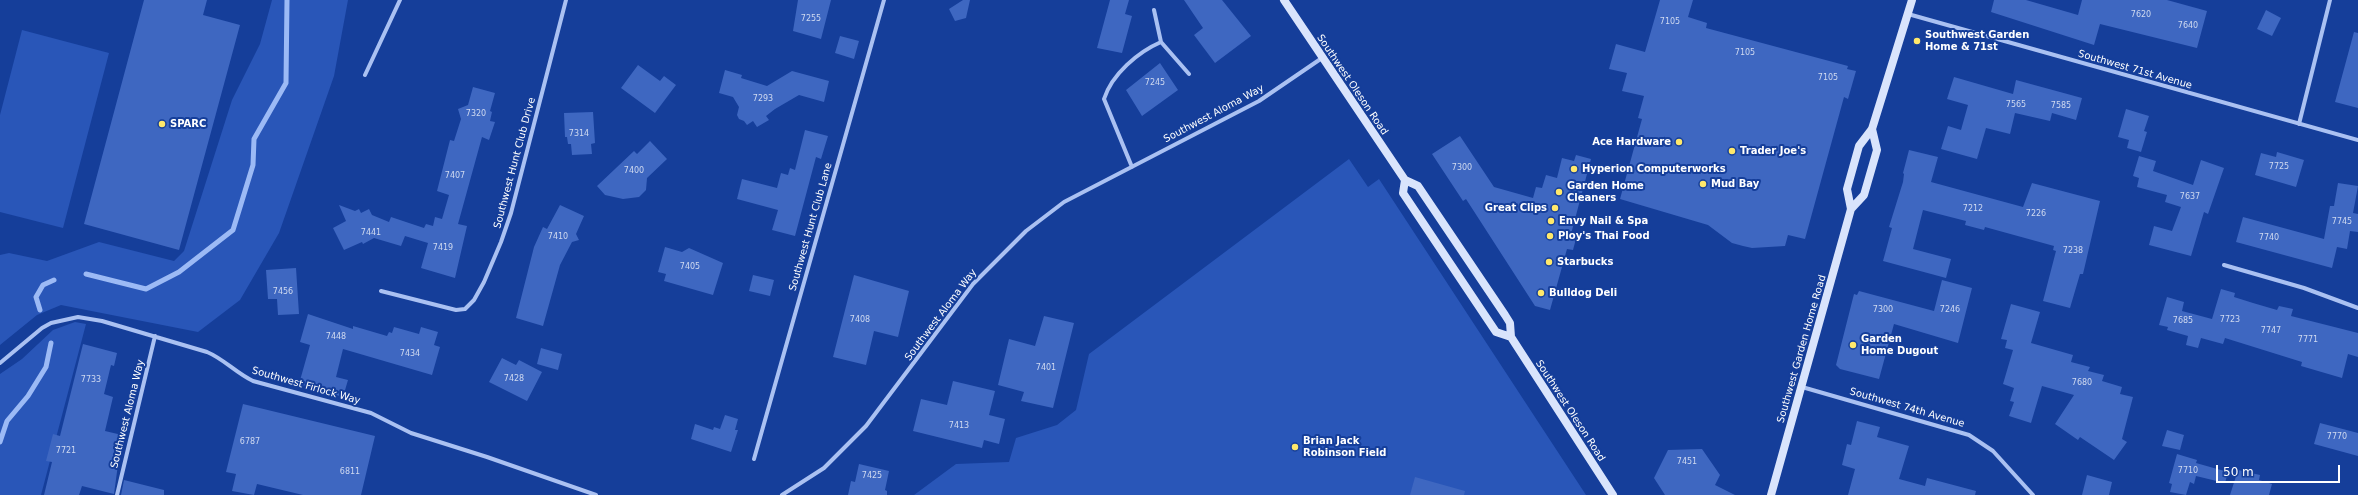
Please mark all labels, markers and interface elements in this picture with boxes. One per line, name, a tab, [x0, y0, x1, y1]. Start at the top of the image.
house number: 7620	[2131, 10, 2151, 20]
house number: 7255	[801, 14, 821, 24]
house number: 7105	[1660, 17, 1680, 27]
house number: 7640	[2178, 21, 2198, 31]
place label: Southwest Garden Home & 71st	[1925, 29, 2029, 52]
street label: Southwest Oleson Road	[1314, 33, 1390, 137]
marker: Southwest Garden Home & 71st	[1912, 36, 1922, 46]
house number: 7105	[1735, 48, 1755, 58]
street label: Southwest 71st Avenue	[2077, 48, 2193, 92]
house number: 7105	[1818, 73, 1838, 83]
house number: 7245	[1145, 78, 1165, 88]
street label: Southwest Aloma Way	[1162, 82, 1266, 146]
house number: 7293	[753, 94, 773, 104]
street label: Southwest Hunt Club Drive	[492, 96, 538, 230]
house number: 7565	[2006, 100, 2026, 110]
house number: 7585	[2051, 101, 2071, 111]
house number: 7320	[466, 109, 486, 119]
place label: SPARC	[170, 118, 206, 130]
marker: SPARC	[157, 119, 167, 129]
house number: 7314	[569, 129, 589, 139]
place label: Ace Hardware	[1592, 136, 1671, 148]
marker: Ace Hardware	[1674, 137, 1684, 147]
place label: Trader Joe's	[1740, 145, 1806, 157]
marker: Trader Joe's	[1727, 146, 1737, 156]
street label: Southwest Hunt Club Lane	[787, 162, 835, 292]
house number: 7725	[2269, 162, 2289, 172]
house number: 7300	[1452, 163, 1472, 173]
place label: Hyperion Computerworks	[1582, 163, 1726, 175]
marker: Hyperion Computerworks	[1569, 164, 1579, 174]
house number: 7400	[624, 166, 644, 176]
house number: 7407	[445, 171, 465, 181]
place label: Mud Bay	[1711, 178, 1759, 190]
marker: Mud Bay	[1698, 179, 1708, 189]
place label: Garden Home Cleaners	[1567, 180, 1644, 204]
marker: Garden Home Cleaners	[1554, 187, 1564, 197]
house number: 7637	[2180, 192, 2200, 202]
place label: Great Clips	[1485, 202, 1547, 214]
marker: Great Clips	[1550, 203, 1560, 213]
house number: 7212	[1963, 204, 1983, 214]
house number: 7226	[2026, 209, 2046, 219]
place label: Envy Nail & Spa	[1559, 215, 1648, 227]
marker: Envy Nail & Spa	[1546, 216, 1556, 226]
house number: 7745	[2332, 217, 2352, 227]
house number: 7441	[361, 228, 381, 238]
place label: Ploy's Thai Food	[1558, 230, 1650, 242]
marker: Ploy's Thai Food	[1545, 231, 1555, 241]
house number: 7410	[548, 232, 568, 242]
house number: 7740	[2259, 233, 2279, 243]
house number: 7419	[433, 243, 453, 253]
house number: 7238	[2063, 246, 2083, 256]
place label: Starbucks	[1557, 256, 1613, 268]
marker: Starbucks	[1544, 257, 1554, 267]
house number: 7405	[680, 262, 700, 272]
street label: Southwest Aloma Way	[903, 267, 979, 363]
street label: Southwest Garden Home Road	[1775, 274, 1829, 424]
house number: 7456	[273, 287, 293, 297]
place label: Bulldog Deli	[1549, 287, 1617, 299]
marker: Bulldog Deli	[1536, 288, 1546, 298]
house number: 7300	[1873, 305, 1893, 315]
house number: 7246	[1940, 305, 1960, 315]
house number: 7408	[850, 315, 870, 325]
house number: 7723	[2220, 315, 2240, 325]
house number: 7685	[2173, 316, 2193, 326]
house number: 7747	[2261, 326, 2281, 336]
house number: 7448	[326, 332, 346, 342]
place label: Garden Home Dugout	[1861, 333, 1938, 356]
house number: 7771	[2298, 335, 2318, 345]
marker: Garden Home Dugout	[1848, 340, 1858, 350]
house number: 7434	[400, 349, 420, 359]
street label: Southwest Aloma Way	[109, 358, 147, 470]
street label: Southwest Oleson Road	[1533, 358, 1607, 464]
house number: 7401	[1036, 363, 1056, 373]
street label: Southwest Firlock Way	[250, 365, 362, 407]
house number: 7428	[504, 374, 524, 384]
house number: 7733	[81, 375, 101, 385]
house number: 7680	[2072, 378, 2092, 388]
street label: Southwest 74th Avenue	[1848, 386, 1966, 430]
house number: 7413	[949, 421, 969, 431]
house number: 7770	[2327, 432, 2347, 442]
place label: Brian Jack Robinson Field	[1303, 435, 1386, 458]
house number: 6787	[240, 437, 260, 447]
marker: Brian Jack Robinson Field	[1290, 442, 1300, 452]
house number: 7721	[56, 446, 76, 456]
house number: 7451	[1677, 457, 1697, 467]
scale bar	[2218, 457, 2342, 483]
text: 50 m	[2223, 465, 2254, 479]
house number: 7710	[2178, 466, 2198, 476]
house number: 6811	[340, 467, 360, 477]
house number: 7425	[862, 471, 882, 481]

